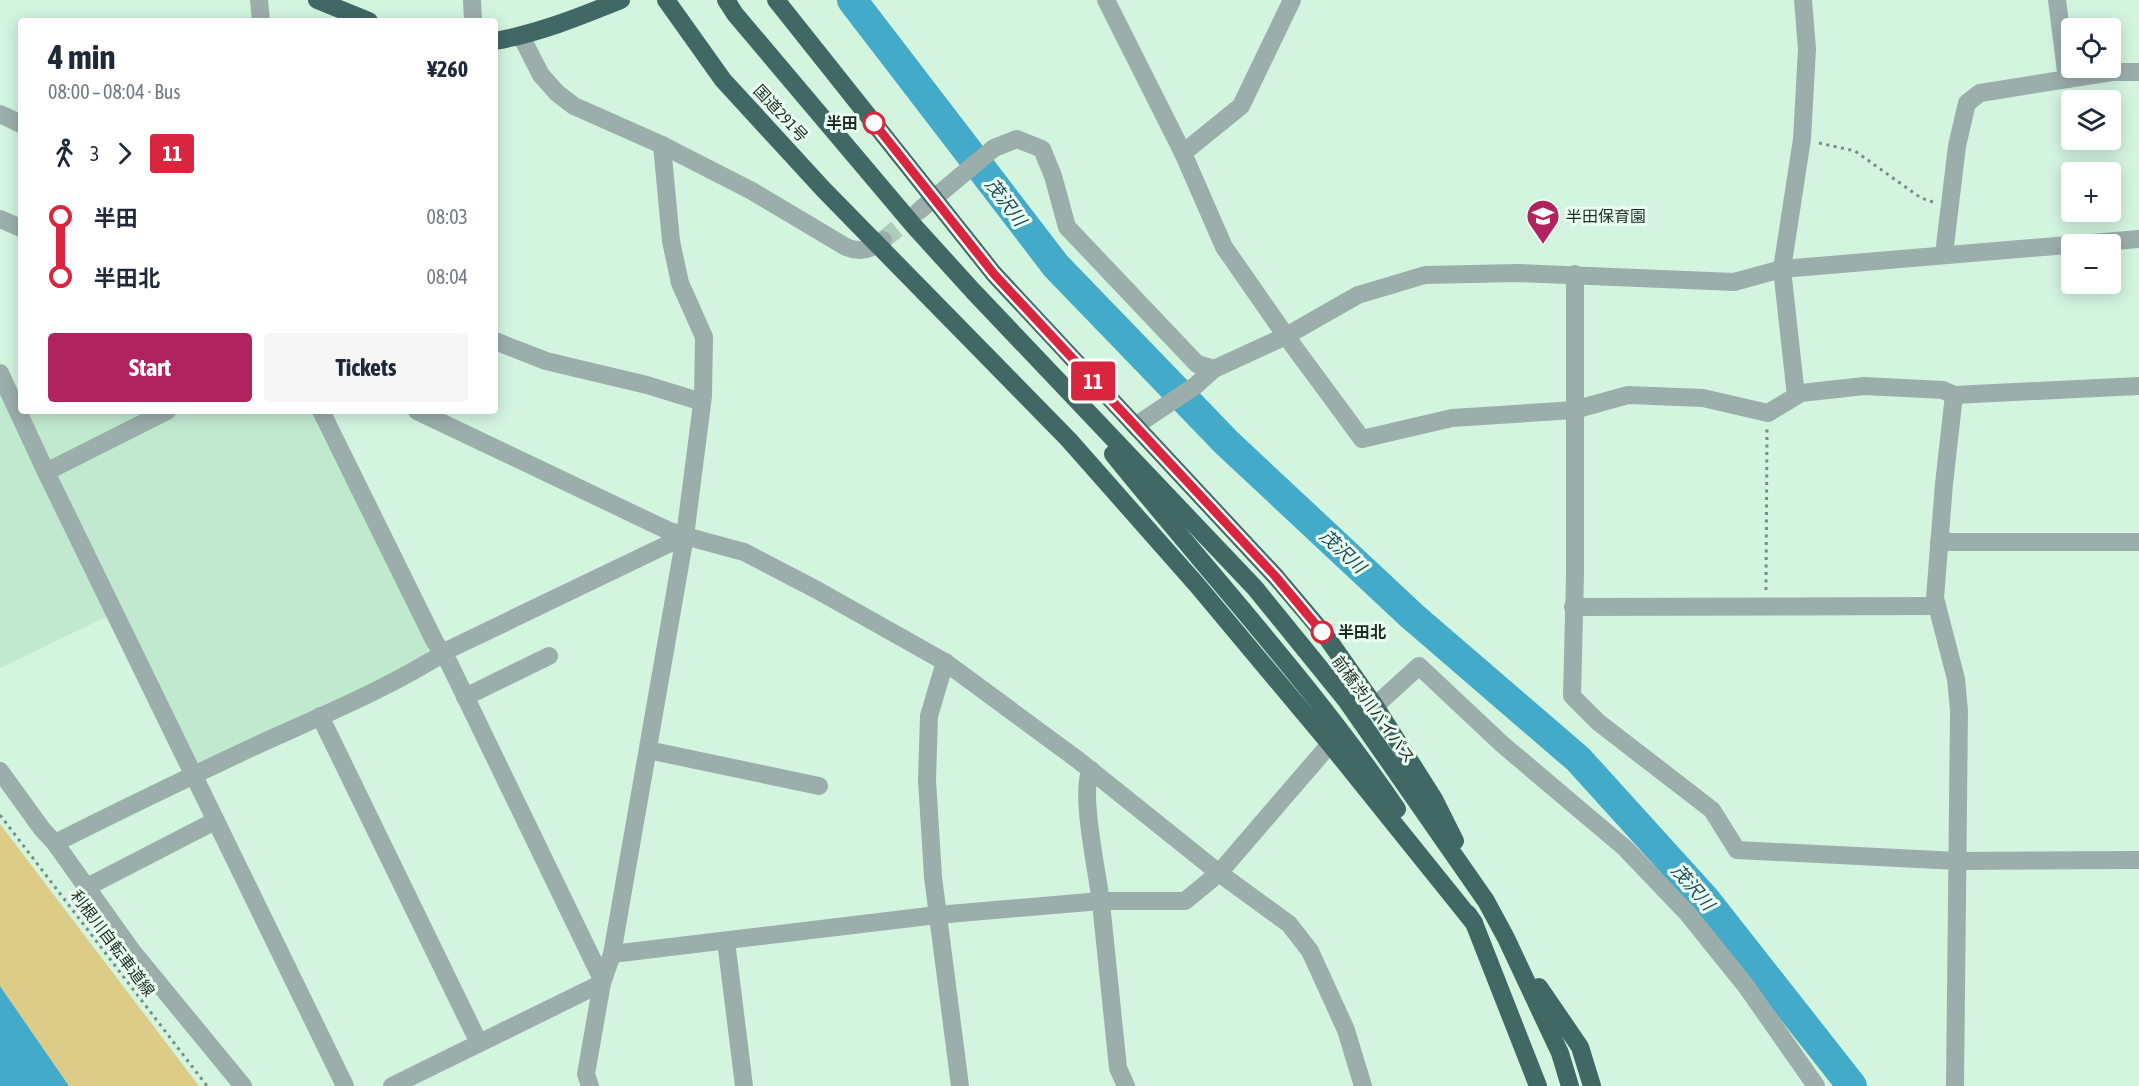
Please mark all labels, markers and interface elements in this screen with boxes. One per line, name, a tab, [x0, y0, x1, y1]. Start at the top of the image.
map controls	[2061, 18, 2121, 294]
button: locate	[2061, 18, 2121, 78]
text: 4 min	[48, 38, 115, 76]
text: ¥260	[427, 56, 468, 82]
text: 08:00 – 08:04 · Bus	[48, 80, 181, 103]
street label: 国道291号	[750, 81, 812, 145]
button: layers	[2061, 90, 2121, 150]
marker: 半田	[863, 112, 885, 134]
place label: 半田	[826, 114, 858, 132]
icon: walk	[48, 137, 81, 170]
icon: forward	[108, 137, 141, 170]
text: 11	[162, 141, 182, 165]
text: 3	[90, 142, 99, 165]
button: +	[2061, 162, 2121, 222]
water label: 茂沢川	[981, 174, 1032, 231]
school or university icon: 半田保育園	[1525, 198, 1561, 245]
text: 半田	[94, 205, 138, 231]
text: 08:03	[426, 205, 468, 228]
place label: 半田保育園	[1566, 207, 1646, 225]
button: −	[2061, 234, 2121, 294]
text: 半田北	[94, 265, 160, 291]
text: 08:04	[426, 265, 468, 288]
button: Start	[48, 333, 252, 402]
button: Tickets	[264, 333, 468, 402]
line badge: 11	[1066, 362, 1120, 400]
text: 11	[1083, 369, 1103, 393]
water label: 茂沢川	[1316, 525, 1371, 578]
marker: 半田北	[1311, 621, 1333, 643]
place label: 半田北	[1338, 623, 1386, 641]
street label: 前橋渋川バイパス	[1329, 652, 1419, 766]
water label: 茂沢川	[1667, 860, 1720, 916]
street label: 利根川自転車道線	[67, 886, 159, 1000]

